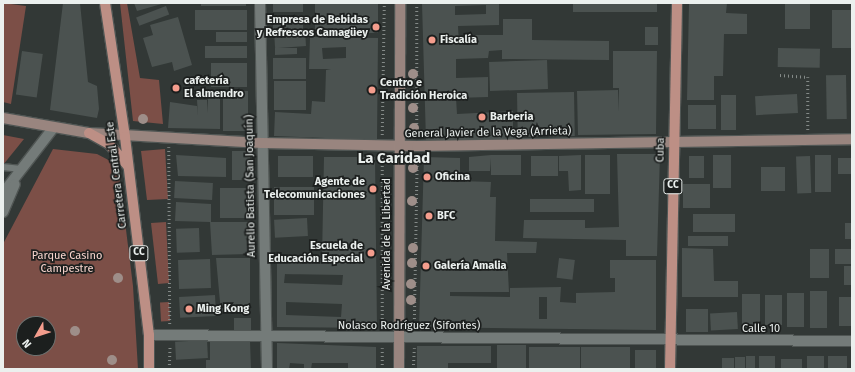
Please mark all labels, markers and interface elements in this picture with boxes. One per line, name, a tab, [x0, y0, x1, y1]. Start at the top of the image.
place label: Empresa de Bebidas y Refrescos Camagüey	[257, 14, 368, 40]
marker: Empresa de Bebidas y Refrescos Camagüey	[371, 22, 381, 32]
place label: Fiscalía	[440, 33, 477, 47]
marker: Fiscalía	[427, 35, 437, 45]
place label: cafetería El almendro	[184, 75, 244, 101]
place label: Centro e Tradición Heroica	[380, 77, 467, 103]
marker: cafetería El almendro	[171, 83, 181, 93]
marker: Centro e Tradición Heroica	[367, 85, 377, 95]
place label: Barberia	[490, 110, 533, 124]
marker: Barberia	[477, 112, 487, 122]
street label: Aurelio Batista (San Joaquín)	[243, 115, 259, 257]
street label: Carretera Central Este	[104, 121, 130, 229]
street label: General Javier de la Vega (Arrieta)	[405, 125, 571, 141]
street label: Cuba	[654, 137, 668, 163]
district label: La Caridad	[358, 150, 430, 168]
place label: Oficina	[435, 170, 470, 184]
marker: Oficina	[422, 172, 432, 182]
place label: Agente de Telecomunicaciones	[264, 176, 365, 202]
street label: Avenida de la Libertad	[380, 178, 394, 290]
road number: CC	[663, 178, 683, 194]
marker: Agente de Telecomunicaciones	[368, 184, 378, 194]
place label: BFC	[437, 209, 455, 223]
marker: BFC	[424, 211, 434, 221]
place label: Escuela de Educación Especial	[268, 240, 363, 266]
road number: CC	[129, 245, 149, 261]
marker: Escuela de Educación Especial	[366, 248, 376, 258]
park label: Parque Casino Campestre	[32, 250, 102, 276]
place label: Galería Amalia	[434, 259, 507, 273]
marker: Galería Amalia	[421, 261, 431, 271]
place label: Ming Kong	[197, 302, 249, 316]
marker: Ming Kong	[184, 304, 194, 314]
north arrow	[16, 316, 56, 356]
street label: Nolasco Rodríguez (Sifontes)	[338, 319, 480, 333]
street label: Calle 10	[742, 322, 780, 336]
text: N	[20, 336, 34, 350]

